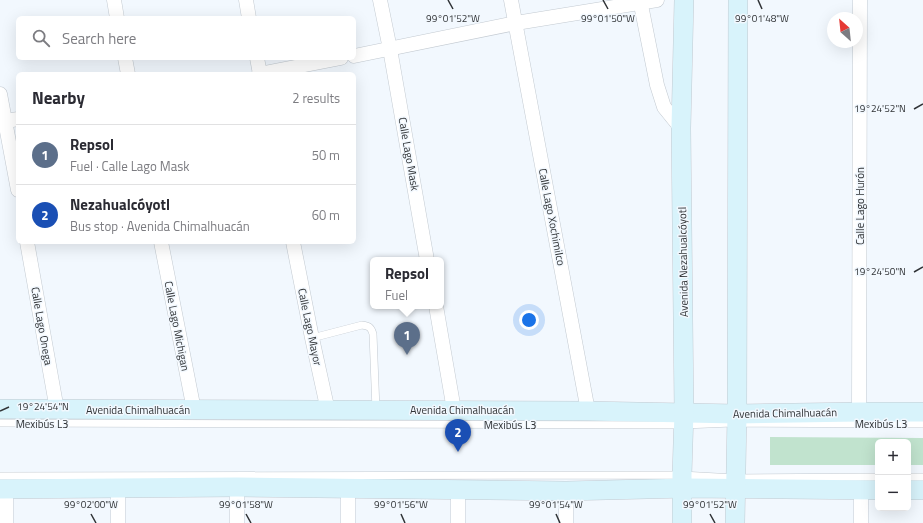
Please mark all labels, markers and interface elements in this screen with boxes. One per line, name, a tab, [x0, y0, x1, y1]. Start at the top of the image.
text: 99°01'52"W	[426, 11, 480, 26]
text: 99°01'50"W	[581, 11, 635, 26]
text: 99°01'48"W	[735, 11, 789, 26]
north arrow	[827, 12, 863, 48]
search box	[16, 16, 356, 60]
icon: search	[30, 27, 52, 49]
text: Search here	[62, 27, 136, 50]
text: Nearby	[32, 85, 85, 111]
text: 2 results	[292, 88, 340, 108]
text: 19°24'52"N	[854, 101, 906, 116]
street label: Calle Lago Mask	[395, 116, 423, 193]
text: Repsol	[70, 133, 114, 156]
text: 1	[41, 145, 49, 165]
text: 50 m	[312, 145, 340, 165]
text: Fuel · Calle Lago Mask	[70, 156, 189, 176]
street label: Calle Lago Xochimilco	[535, 167, 569, 267]
street label: Calle Lago Hurón	[852, 167, 868, 245]
text: Nezahualcóyotl	[70, 193, 170, 216]
text: 2	[41, 205, 49, 225]
text: 60 m	[312, 205, 340, 225]
street label: Avenida Nezahualcóyotl	[674, 207, 692, 317]
text: Bus stop · Avenida Chimalhuacán	[70, 216, 250, 236]
popup	[370, 257, 444, 309]
text: Repsol	[385, 262, 429, 285]
text: 19°24'50"N	[854, 264, 906, 279]
street label: Calle Lago Michigan	[160, 280, 194, 372]
text: Fuel	[385, 285, 408, 305]
street label: Calle Lago Onega	[27, 286, 57, 367]
street label: Calle Lago Mayor	[294, 287, 326, 367]
your location	[519, 310, 539, 330]
pin: 1	[394, 322, 420, 355]
text: 19°24'54"N	[17, 399, 69, 414]
street label: Avenida Chimalhuacán	[86, 402, 190, 418]
street label: Avenida Chimalhuacán	[410, 402, 514, 418]
street label: Avenida Chimalhuacán	[733, 404, 837, 422]
street label: Mexibús L3	[16, 416, 68, 432]
street label: Mexibús L3	[855, 416, 907, 432]
street label: Mexibús L3	[484, 417, 536, 433]
pin: 2	[445, 419, 471, 452]
map controls	[875, 439, 911, 511]
button: +	[875, 439, 911, 475]
button: −	[875, 475, 911, 511]
text: 99°02'00"W	[64, 497, 118, 512]
text: 99°01'58"W	[219, 497, 273, 512]
text: 99°01'56"W	[374, 497, 428, 512]
text: 99°01'54"W	[529, 497, 583, 512]
text: 99°01'52"W	[683, 497, 737, 512]

